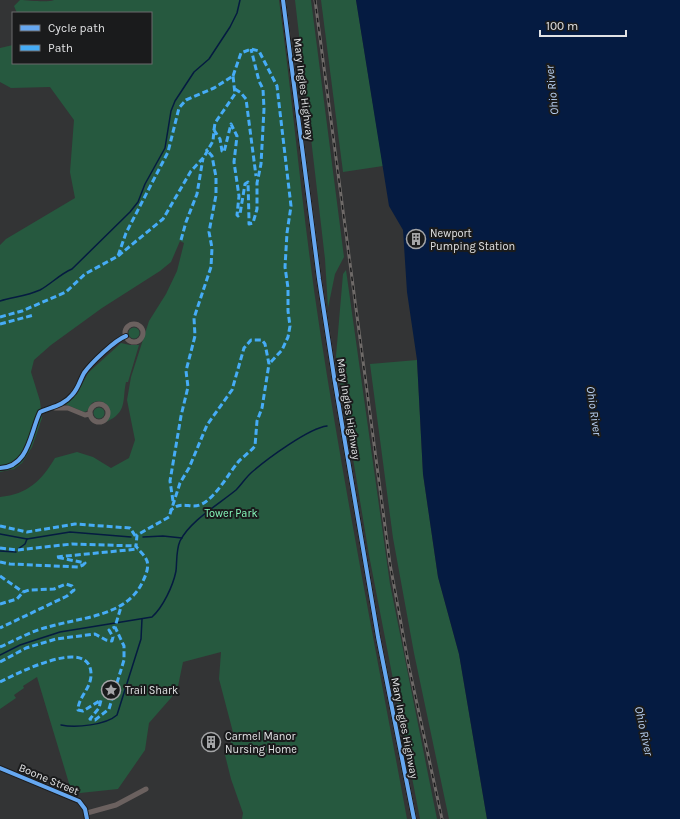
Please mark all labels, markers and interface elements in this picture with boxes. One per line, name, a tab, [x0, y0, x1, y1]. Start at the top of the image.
legend	[12, 12, 152, 64]
scale bar	[540, 12, 626, 38]
text: 100 m	[546, 19, 578, 33]
text: Cycle path	[48, 21, 105, 35]
street label: Mary Ingles Highway	[291, 37, 316, 141]
text: Path	[48, 41, 73, 55]
water label: Ohio River	[542, 63, 562, 116]
place label: Newport Pumping Station	[430, 227, 515, 253]
building icon: Newport Pumping Station	[405, 228, 427, 250]
street label: Mary Ingles Highway	[334, 357, 363, 461]
water label: Ohio River	[584, 385, 605, 438]
park label: Tower Park	[204, 507, 258, 520]
street label: Mary Ingles Highway	[388, 676, 421, 780]
place icon: Trail Shark	[100, 679, 122, 701]
place label: Trail Shark	[125, 684, 178, 697]
water label: Ohio River	[632, 705, 656, 758]
place label: Carmel Manor Nursing Home	[225, 730, 297, 756]
building icon: Carmel Manor Nursing Home	[200, 731, 222, 753]
street label: Boone Street	[17, 761, 81, 798]

